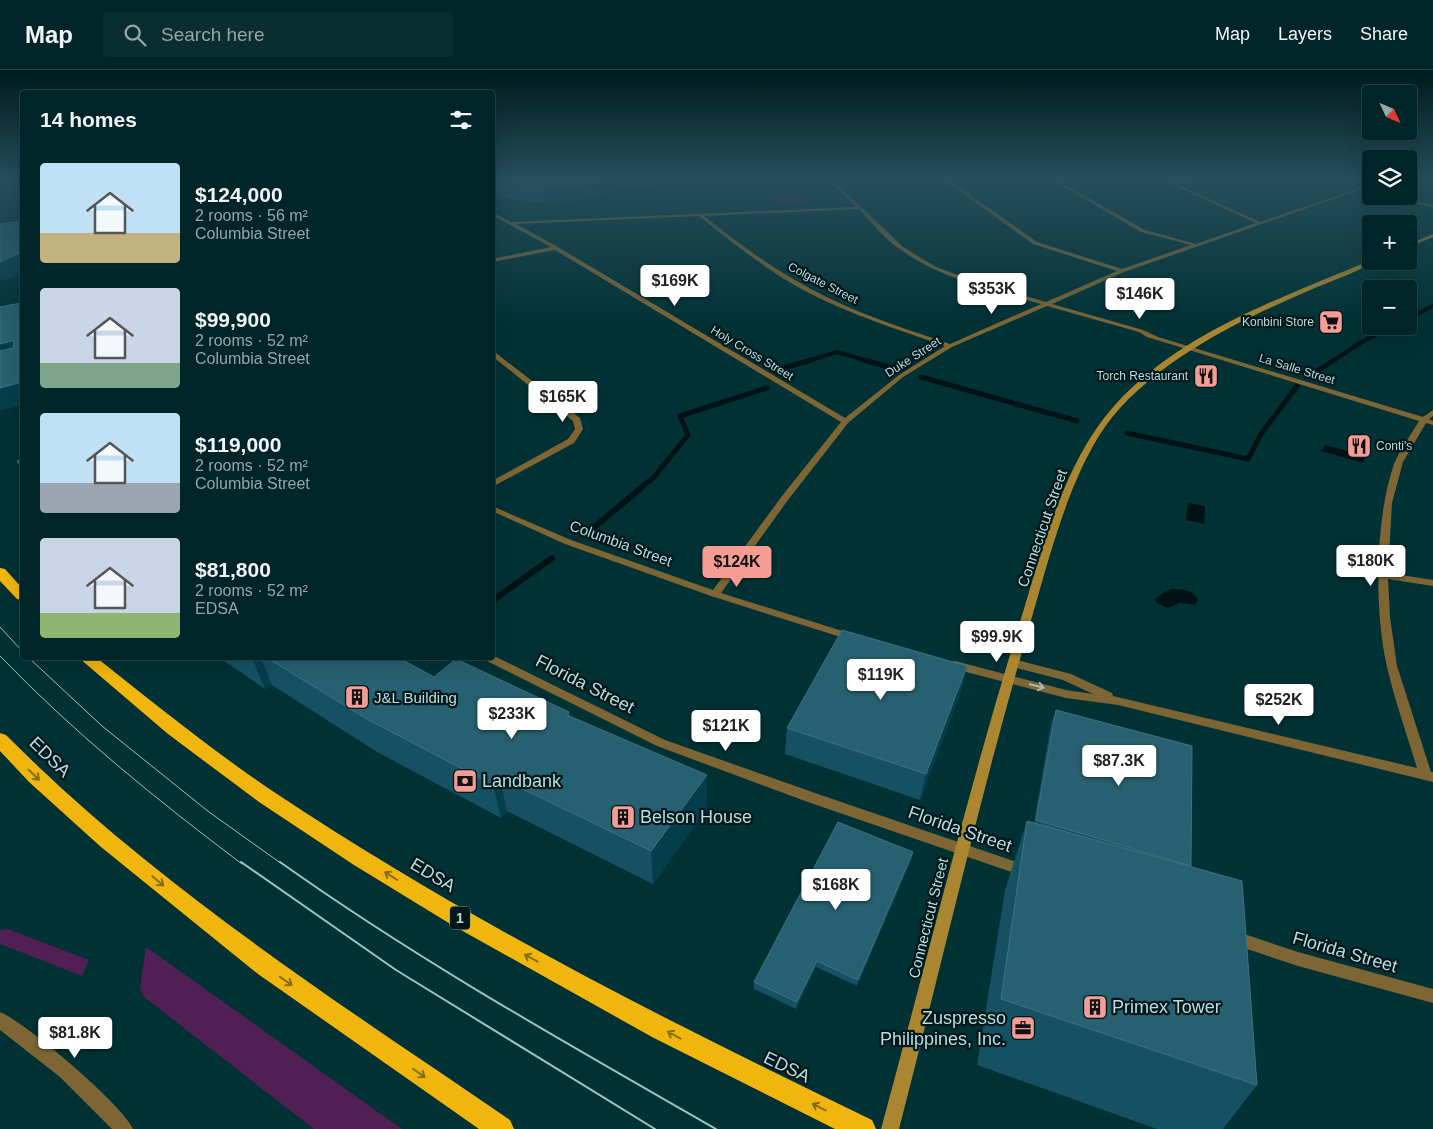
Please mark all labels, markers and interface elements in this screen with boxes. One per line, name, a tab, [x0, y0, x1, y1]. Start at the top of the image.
search box	[103, 12, 453, 57]
text: Map	[25, 21, 73, 48]
icon: search	[121, 21, 149, 49]
text: Search here	[161, 24, 265, 45]
text: Map	[1215, 24, 1250, 44]
text: Layers	[1278, 24, 1332, 44]
text: Share	[1360, 24, 1408, 44]
north arrow	[1362, 85, 1418, 140]
map controls	[1362, 85, 1417, 335]
icon: filters	[447, 106, 475, 134]
text: 14 homes	[40, 108, 137, 131]
button: layers	[1362, 150, 1417, 205]
icon: home	[80, 183, 140, 243]
text: $124,000	[195, 183, 283, 206]
text: 2 rooms · 56 m²	[195, 207, 308, 224]
button: +	[1362, 215, 1417, 270]
text: Columbia Street	[195, 225, 310, 242]
street label: Colgate Street	[786, 259, 861, 307]
pin: $169K	[640, 264, 710, 307]
text: $169K	[651, 272, 699, 289]
pin: $353K	[957, 272, 1027, 315]
pin: $146K	[1105, 278, 1175, 320]
text: $353K	[968, 280, 1016, 297]
button: −	[1362, 280, 1417, 335]
text: $146K	[1116, 285, 1164, 302]
icon: home	[80, 308, 140, 368]
text: $99,900	[195, 308, 271, 331]
supermarket icon: Konbini Store	[1318, 309, 1344, 335]
place label: Konbini Store	[1242, 315, 1314, 329]
street label: Holy Cross Street	[708, 323, 796, 384]
text: 2 rooms · 52 m²	[195, 332, 308, 349]
street label: Duke Street	[883, 334, 944, 380]
text: Columbia Street	[195, 350, 310, 367]
street label: La Salle Street	[1257, 351, 1337, 387]
restaurant icon: Torch Restaurant	[1193, 363, 1219, 389]
place label: Torch Restaurant	[1097, 369, 1189, 383]
pin: $165K	[528, 380, 598, 423]
text: $165K	[539, 388, 587, 405]
icon: home	[80, 433, 140, 493]
text: $119,000	[195, 433, 281, 456]
restaurant icon: Conti's	[1346, 433, 1372, 459]
place label: Conti's	[1376, 439, 1412, 453]
text: 2 rooms · 52 m²	[195, 457, 308, 474]
street label: Connecticut Street	[1014, 466, 1070, 589]
text: Columbia Street	[195, 475, 310, 492]
street label: Columbia Street	[568, 517, 675, 570]
pin: $180K	[1336, 544, 1406, 587]
pin: $124K	[702, 546, 772, 588]
text: $180K	[1347, 552, 1395, 569]
text: $124K	[713, 553, 761, 570]
icon: home	[80, 558, 140, 618]
text: $81,800	[195, 558, 271, 581]
text: 2 rooms · 52 m²	[195, 582, 308, 599]
text: EDSA	[195, 600, 239, 617]
pin: $99.9K	[956, 620, 1038, 663]
text: $99.9K	[971, 628, 1023, 645]
street label: Florida Street	[532, 651, 638, 717]
pin: $119K	[846, 658, 916, 701]
text: $119K	[858, 666, 904, 683]
one-way arrow	[1029, 682, 1045, 691]
building icon: J&L Building	[344, 684, 370, 710]
pin: $252K	[1244, 684, 1314, 726]
place label: J&L Building	[374, 689, 457, 706]
text: $252K	[1255, 691, 1303, 708]
pin: $233K	[477, 698, 547, 740]
text: $233K	[488, 705, 536, 722]
pin: $121K	[691, 710, 761, 752]
text: $121K	[702, 717, 750, 734]
street label: EDSA	[25, 733, 75, 781]
pin: $87.3K	[1078, 744, 1160, 787]
text: $87.3K	[1093, 752, 1145, 769]
bank icon: Landbank	[452, 768, 478, 794]
one-way arrow	[28, 769, 41, 781]
place label: Landbank	[482, 771, 562, 791]
street label: Florida Street	[906, 802, 1014, 856]
building icon: Belson House	[610, 804, 636, 830]
place label: Belson House	[640, 807, 752, 827]
street label: EDSA	[407, 854, 459, 896]
street label: Connecticut Street	[905, 855, 951, 980]
pin: $168K	[801, 868, 871, 911]
one-way arrow	[384, 870, 398, 880]
one-way arrow	[151, 875, 164, 886]
text: $168K	[812, 876, 860, 893]
road number: 1	[450, 906, 470, 930]
street label: Florida Street	[1290, 927, 1400, 977]
one-way arrow	[523, 953, 538, 963]
one-way arrow	[278, 976, 292, 986]
building icon: Primex Tower	[1082, 994, 1108, 1020]
place label: Primex Tower	[1112, 997, 1221, 1017]
place label: Zuspresso Philippines, Inc.	[880, 1008, 1006, 1049]
office icon: Zuspresso Philippines, Inc.	[1010, 1015, 1036, 1041]
pin: $81.8K	[34, 1016, 116, 1059]
text: $81.8K	[49, 1024, 101, 1041]
one-way arrow	[666, 1030, 681, 1040]
street label: EDSA	[761, 1047, 813, 1087]
one-way arrow	[412, 1068, 426, 1078]
one-way arrow	[812, 1102, 827, 1112]

